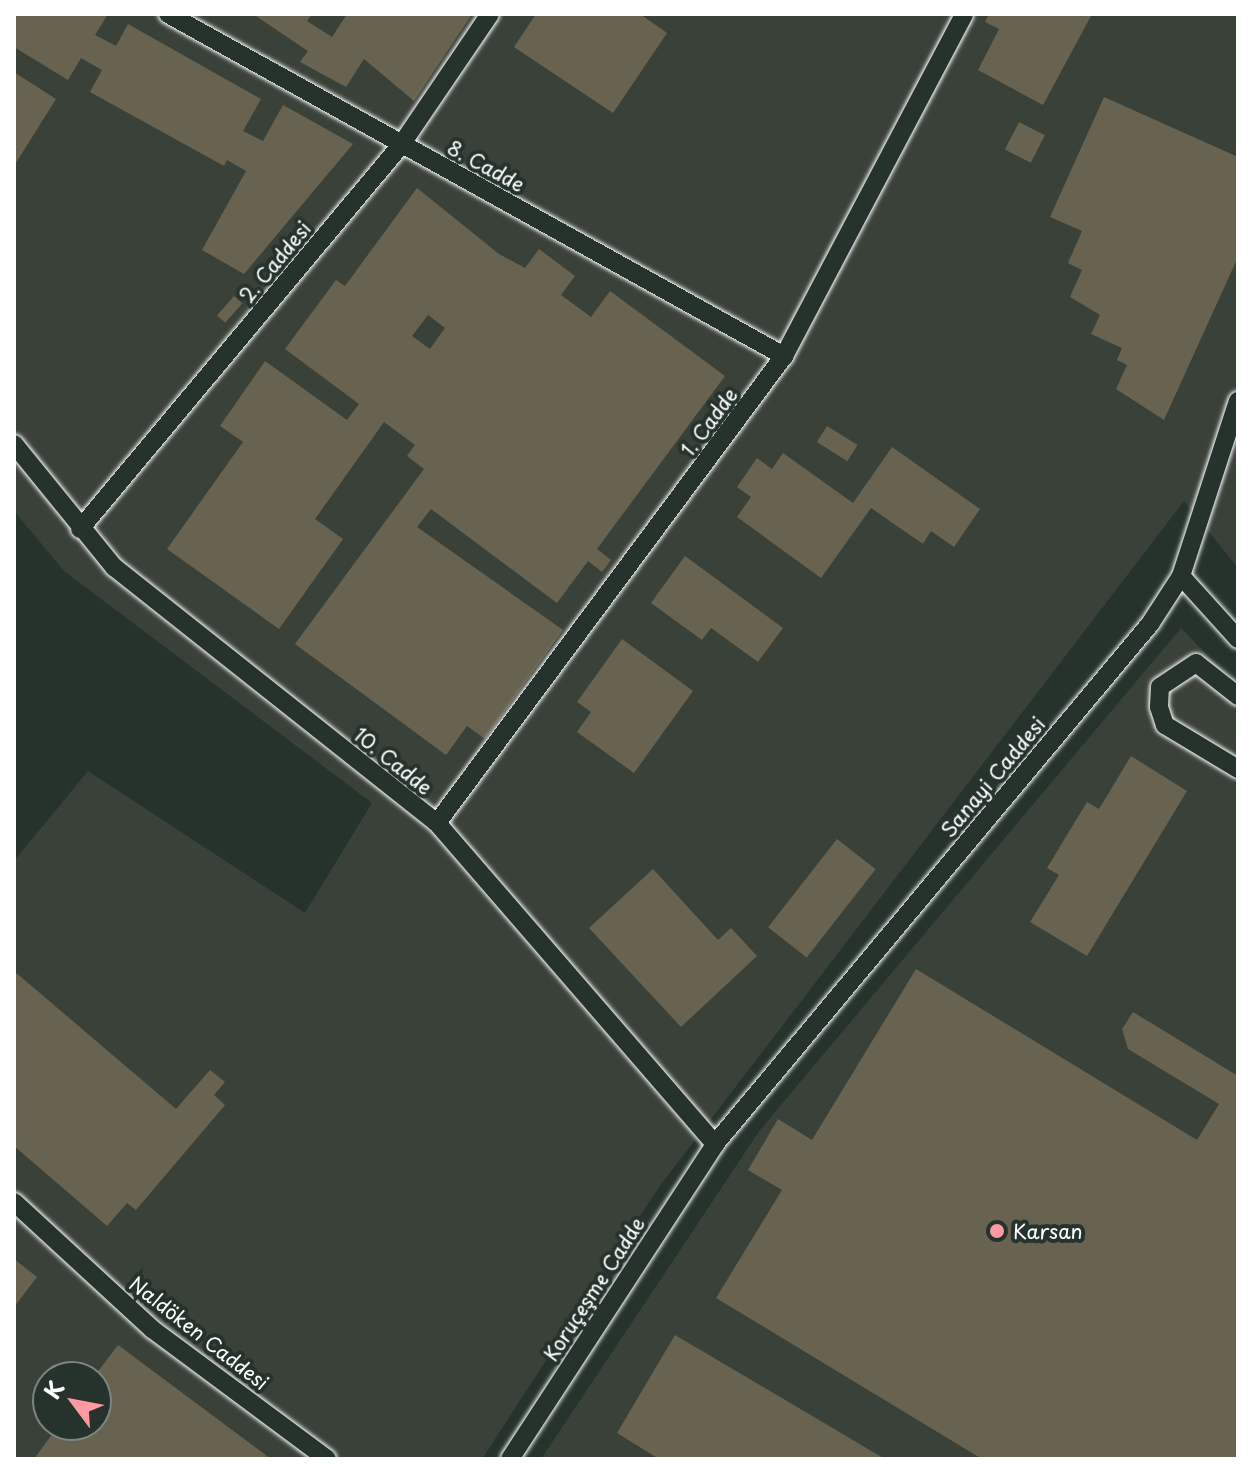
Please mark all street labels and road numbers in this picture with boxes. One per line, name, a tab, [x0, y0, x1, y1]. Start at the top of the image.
street label: 8. Cadde	[443, 135, 529, 197]
street label: 2. Caddesi	[233, 216, 317, 308]
street label: 1. Cadde	[675, 382, 743, 462]
street label: Sanayi Caddesi	[936, 712, 1050, 842]
street label: 10. Cadde	[348, 722, 438, 800]
street label: Koruçeşme Cadde	[538, 1212, 650, 1366]
street label: Naldöken Caddesi	[124, 1270, 274, 1396]

